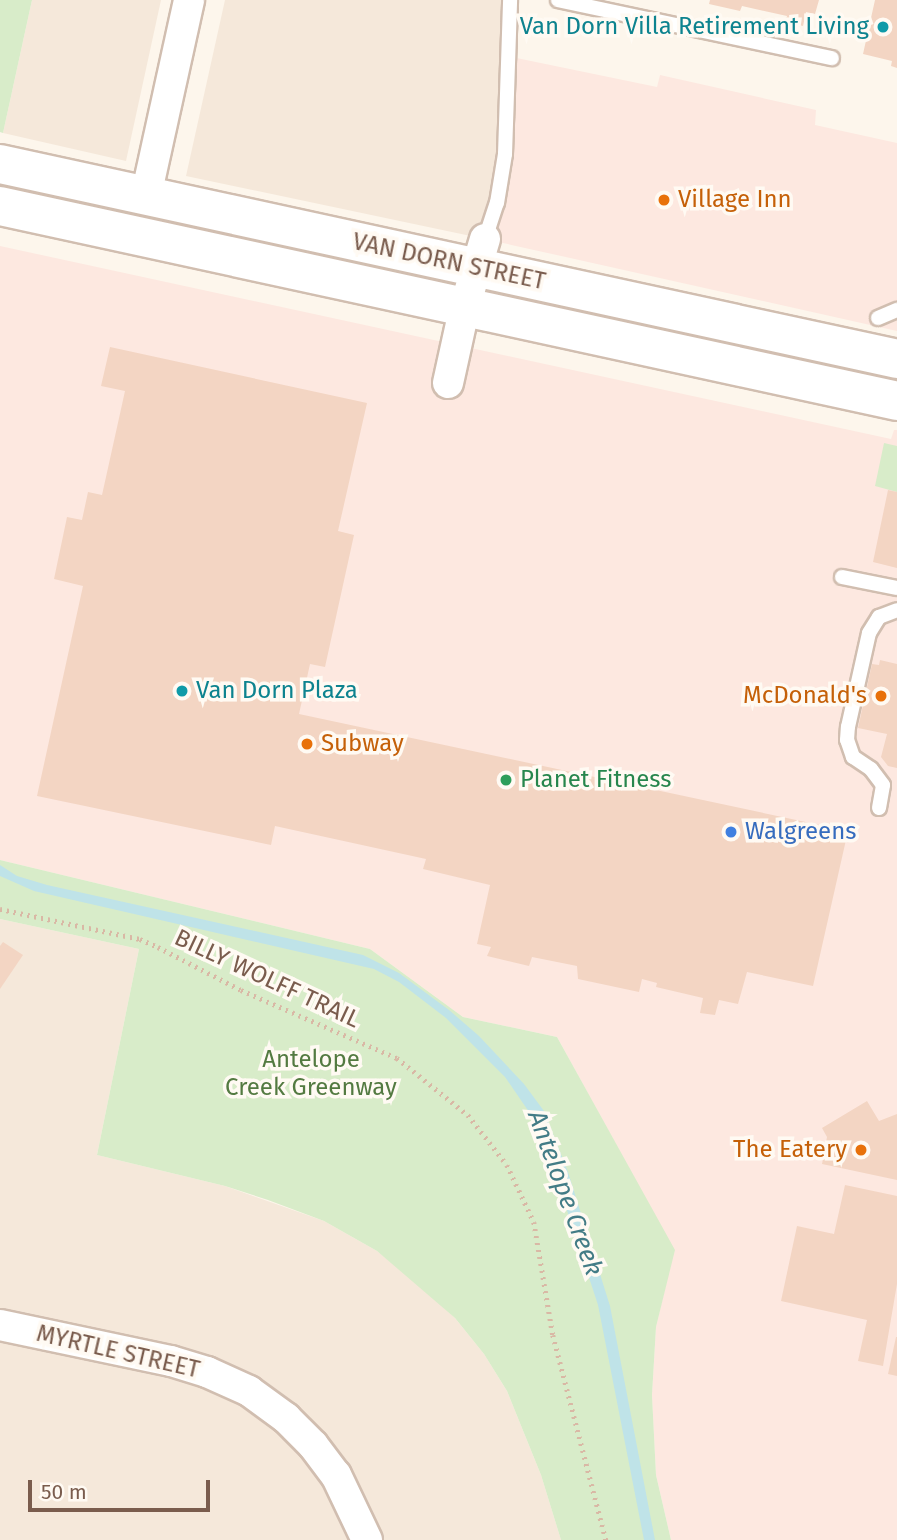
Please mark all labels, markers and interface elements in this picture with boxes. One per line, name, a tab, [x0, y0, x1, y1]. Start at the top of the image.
place label: Van Dorn Villa Retirement Living	[520, 13, 869, 41]
marker: Van Dorn Villa Retirement Living	[875, 19, 891, 35]
place label: Village Inn	[678, 186, 792, 214]
marker: Village Inn	[656, 192, 672, 208]
street label: VAN DORN STREET	[350, 227, 548, 297]
place label: Van Dorn Plaza	[196, 677, 358, 705]
place label: McDonald's	[743, 682, 867, 710]
marker: Van Dorn Plaza	[174, 683, 190, 699]
marker: McDonald's	[873, 688, 889, 704]
place label: Subway	[321, 730, 404, 758]
marker: Subway	[299, 736, 315, 752]
place label: Planet Fitness	[520, 766, 672, 794]
marker: Planet Fitness	[498, 772, 514, 788]
place label: Walgreens	[745, 818, 856, 846]
marker: Walgreens	[723, 824, 739, 840]
street label: BILLY WOLFF TRAIL	[170, 923, 364, 1035]
park label: Antelope Creek Greenway	[225, 1046, 397, 1102]
water label: Antelope Creek	[521, 1106, 609, 1280]
place label: The Eatery	[733, 1136, 847, 1164]
marker: The Eatery	[853, 1142, 869, 1158]
street label: MYRTLE STREET	[34, 1319, 202, 1385]
scale bar	[32, 1466, 214, 1510]
text: 50 m	[41, 1479, 87, 1505]

